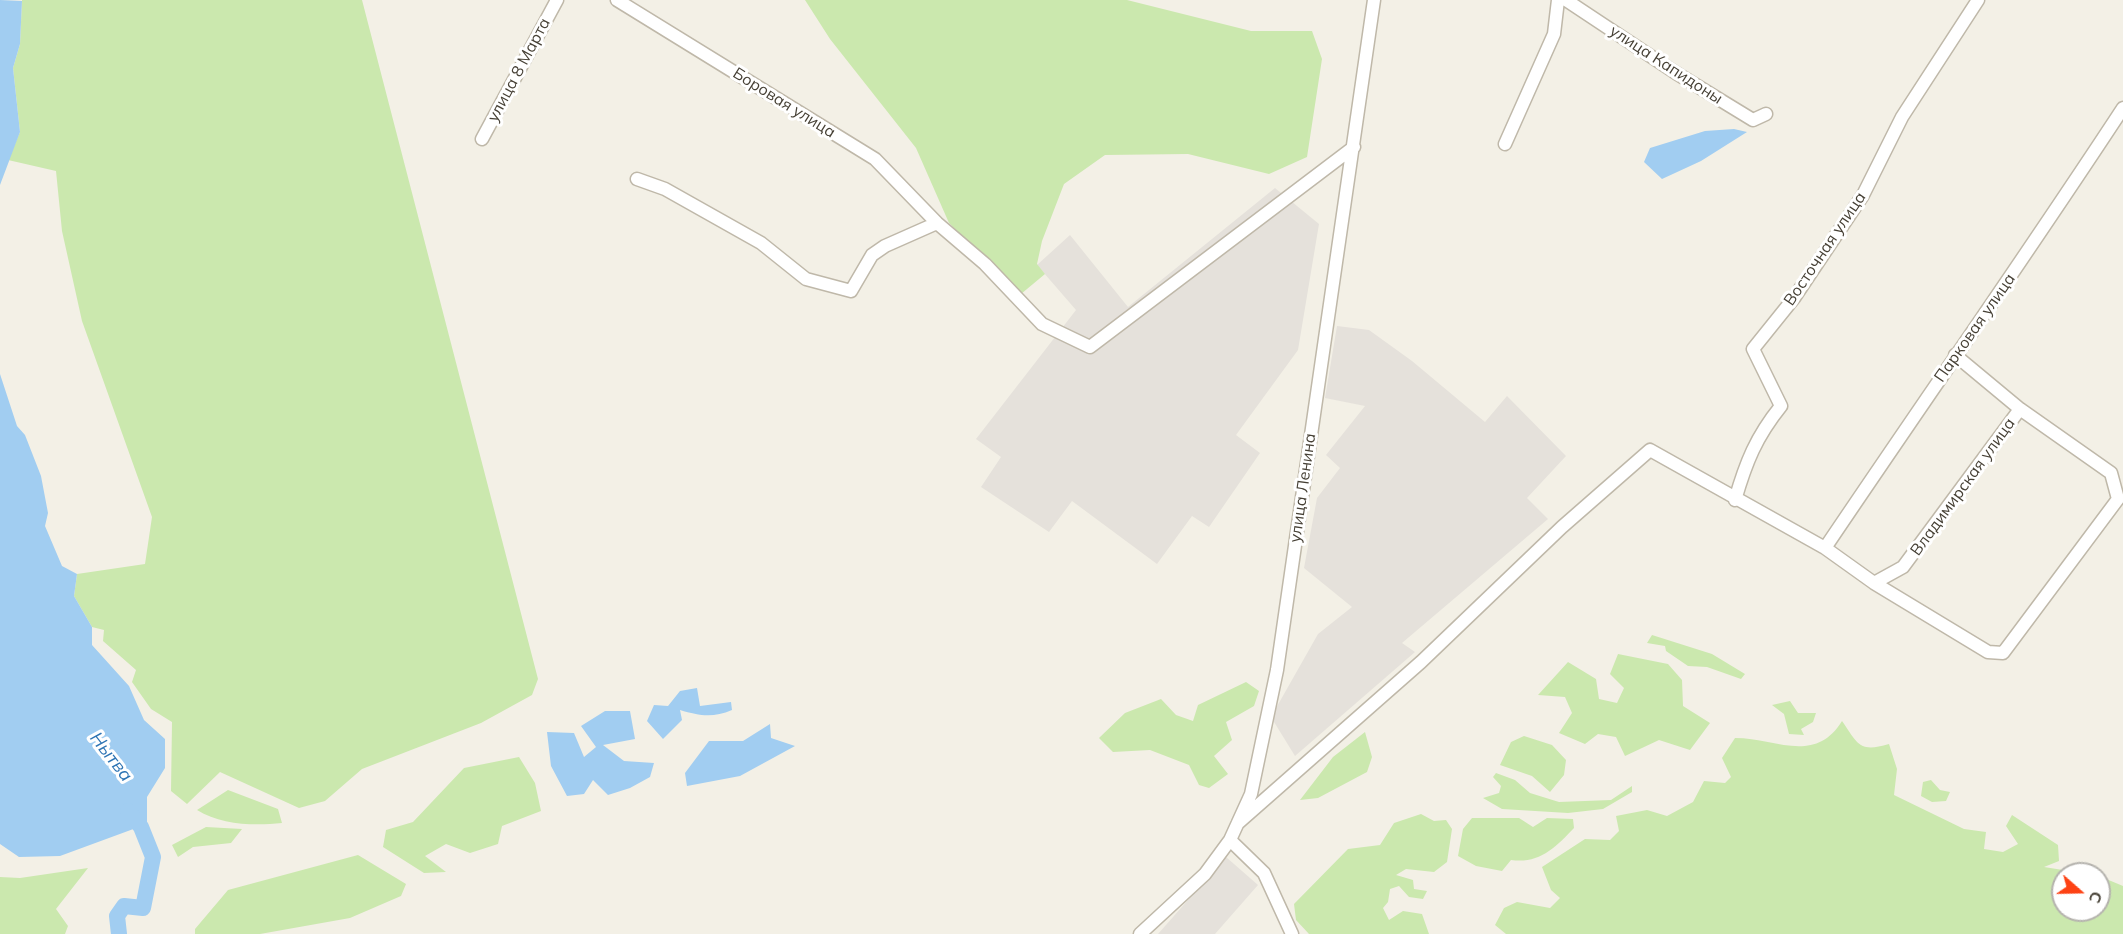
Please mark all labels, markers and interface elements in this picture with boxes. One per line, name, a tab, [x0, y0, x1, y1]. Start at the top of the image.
street label: улица 8 Марта	[484, 15, 554, 125]
street label: улица Капидоны	[1606, 21, 1726, 109]
street label: Боровая улица	[729, 64, 839, 142]
street label: Восточная улица	[1780, 189, 1870, 309]
street label: Парковая улица	[1930, 270, 2020, 386]
street label: Владимирская улица	[1907, 414, 2019, 560]
street label: улица Ленина	[1286, 432, 1320, 544]
water label: Нытва	[85, 728, 137, 786]
north arrow	[2051, 862, 2111, 922]
text: С	[2085, 889, 2107, 906]

